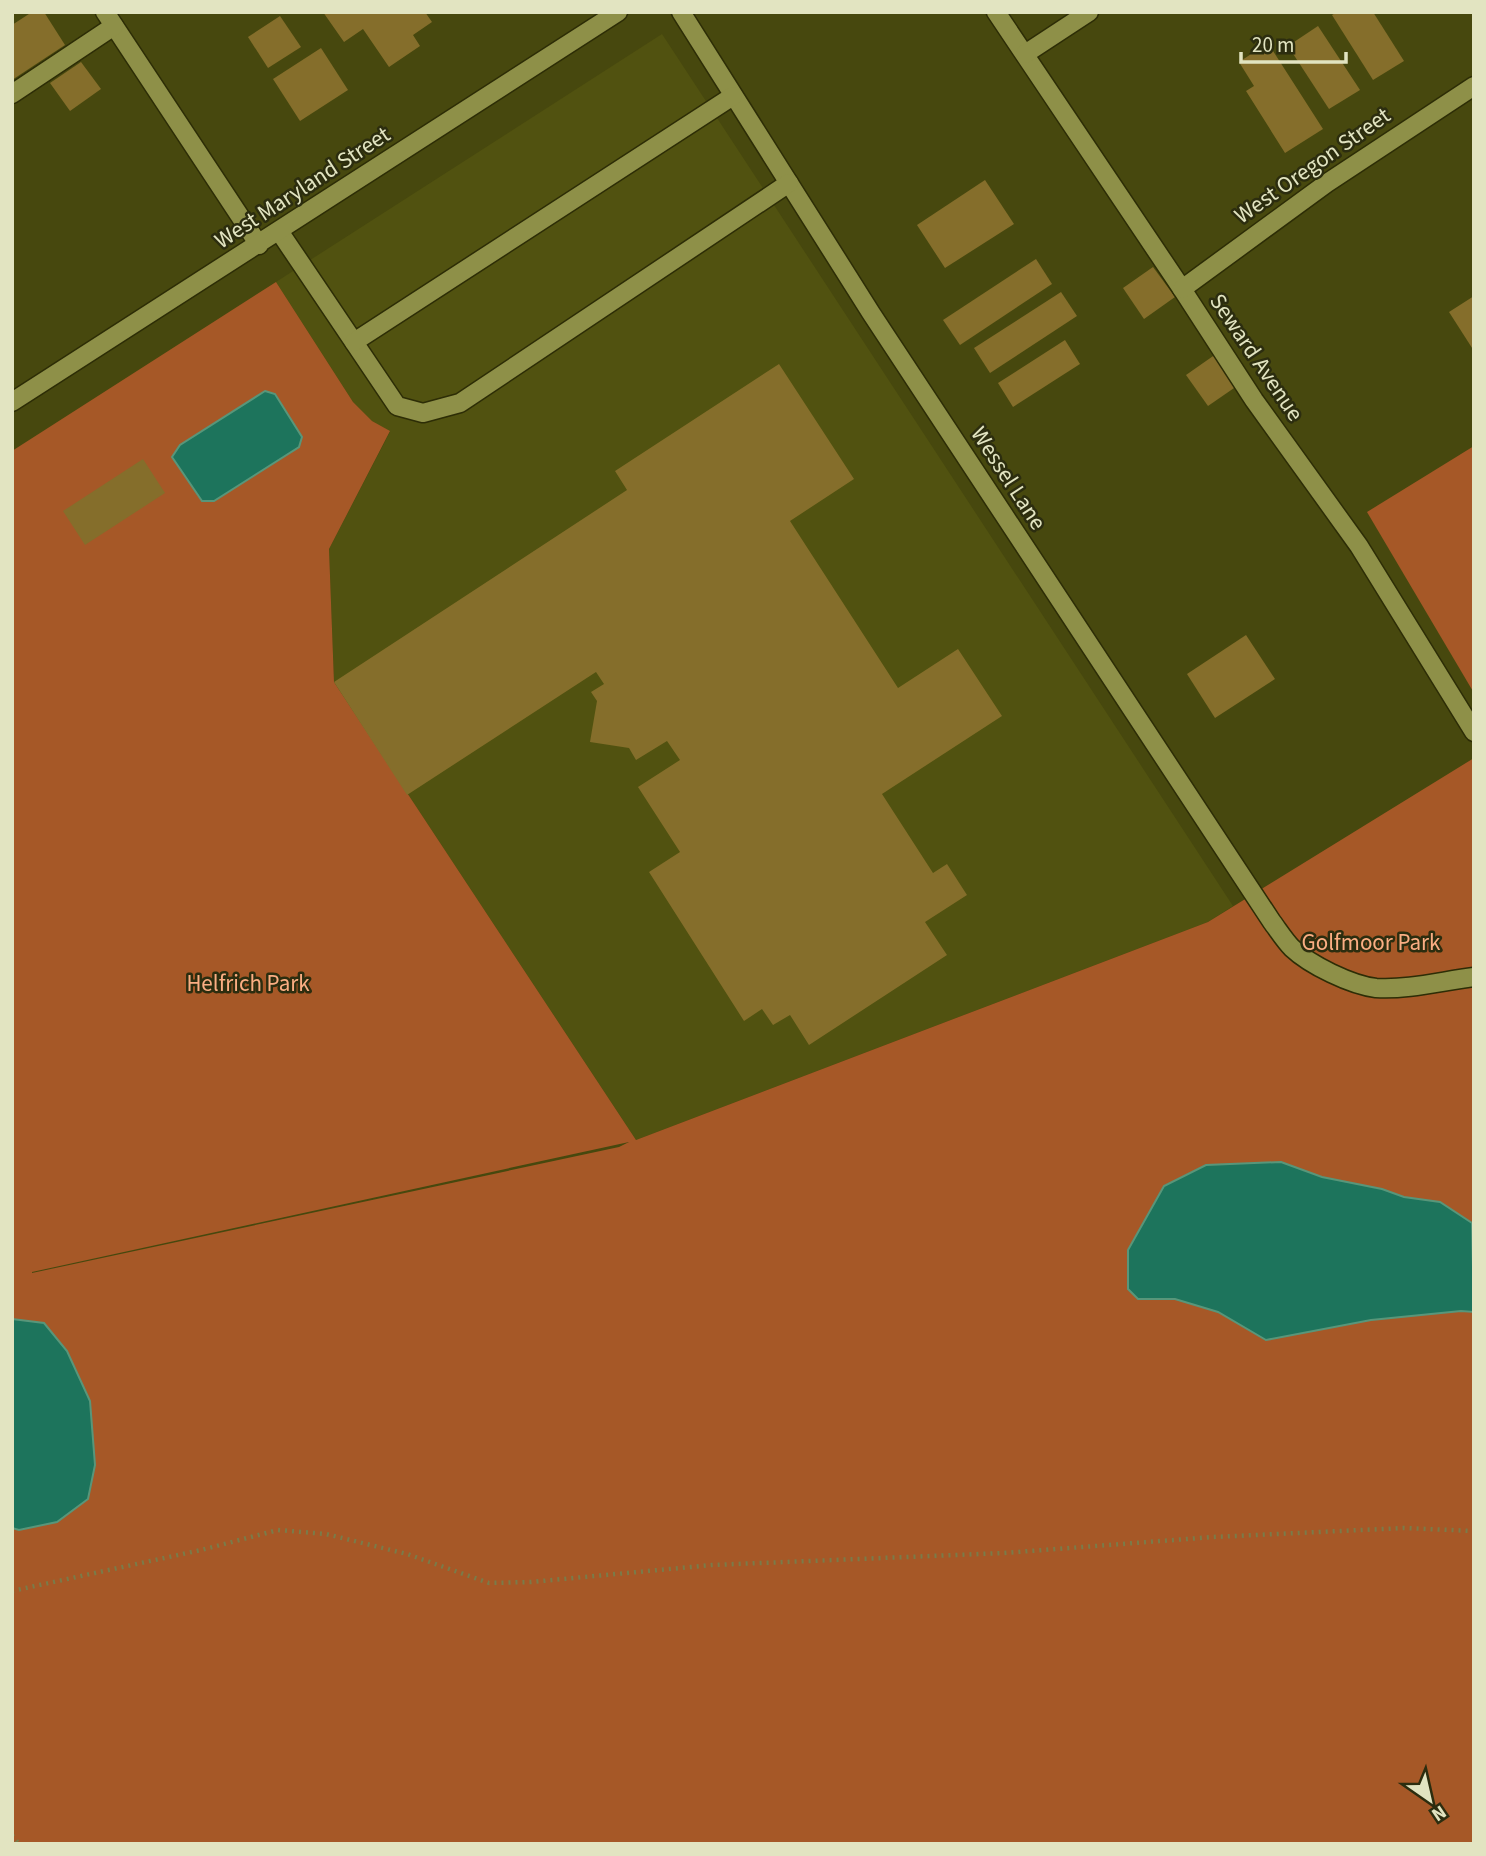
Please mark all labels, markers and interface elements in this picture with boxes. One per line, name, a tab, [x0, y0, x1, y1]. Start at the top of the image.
scale bar	[1241, 21, 1346, 65]
text: 20 m	[1252, 30, 1294, 60]
street label: West Oregon Street	[1228, 99, 1397, 232]
street label: West Maryland Street	[208, 118, 397, 257]
street label: Seward Avenue	[1202, 287, 1312, 428]
street label: Wessel Lane	[963, 420, 1054, 536]
park label: Golfmoor Park	[1302, 926, 1441, 959]
park label: Helfrich Park	[186, 967, 310, 1000]
north arrow	[1395, 1765, 1465, 1835]
text: N	[1426, 1798, 1451, 1828]

